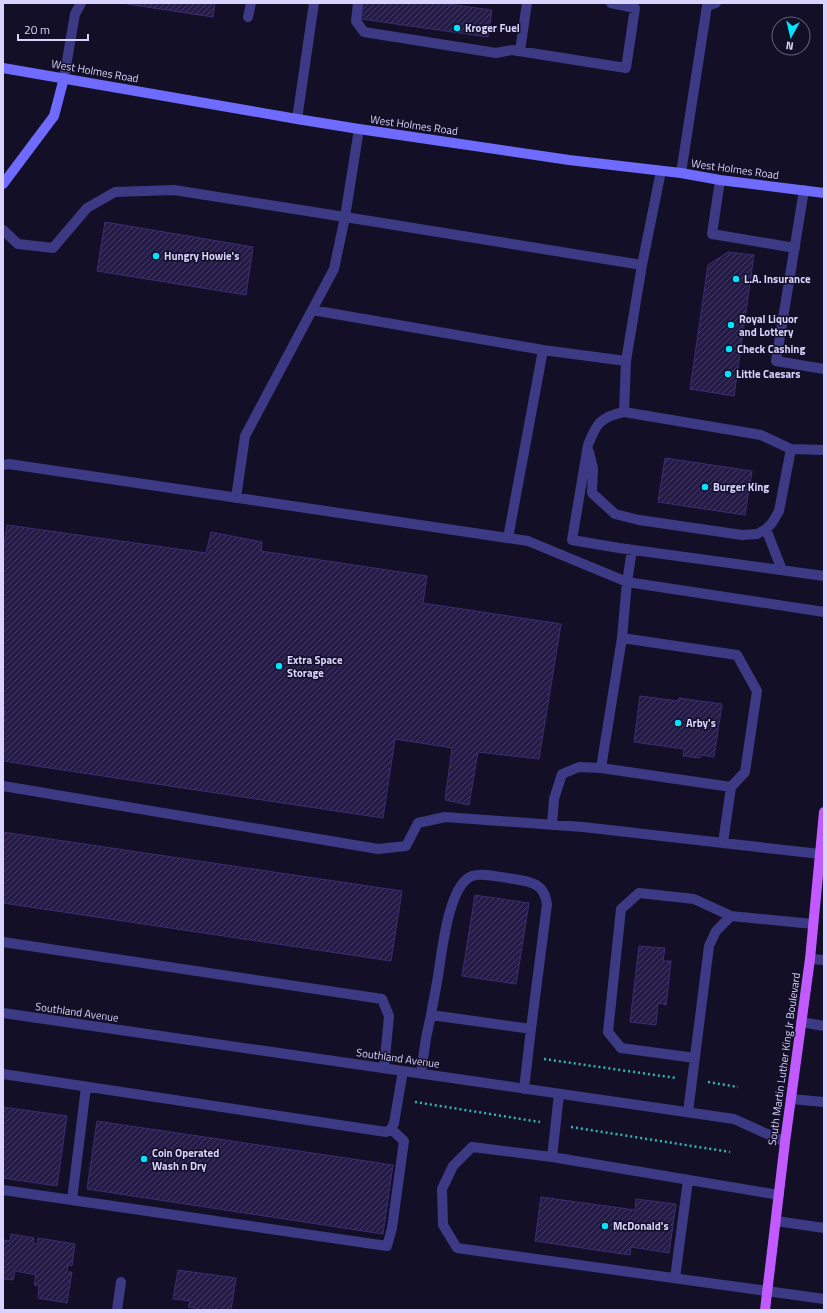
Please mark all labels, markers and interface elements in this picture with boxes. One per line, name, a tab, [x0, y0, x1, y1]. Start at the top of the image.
scale bar	[18, 16, 88, 42]
north arrow	[771, 16, 811, 56]
text: 20 m	[24, 20, 50, 39]
place label: Kroger Fuel	[465, 20, 520, 36]
marker: Kroger Fuel	[452, 23, 462, 33]
text: N	[785, 37, 794, 54]
street label: West Holmes Road	[50, 55, 140, 87]
street label: West Holmes Road	[369, 111, 459, 139]
street label: West Holmes Road	[690, 155, 780, 183]
place label: Hungry Howie's	[164, 248, 239, 264]
marker: Hungry Howie's	[151, 251, 161, 261]
place label: L.A. Insurance	[744, 271, 811, 287]
marker: L.A. Insurance	[731, 274, 741, 284]
place label: Royal Liquor and Lottery	[739, 311, 798, 340]
marker: Royal Liquor and Lottery	[726, 320, 736, 330]
place label: Check Cashing	[737, 341, 805, 357]
marker: Check Cashing	[724, 344, 734, 354]
place label: Little Caesars	[736, 366, 800, 382]
marker: Little Caesars	[723, 369, 733, 379]
place label: Burger King	[713, 479, 769, 495]
marker: Burger King	[700, 482, 710, 492]
place label: Extra Space Storage	[287, 652, 343, 681]
marker: Extra Space Storage	[274, 661, 284, 671]
place label: Arby's	[686, 715, 716, 731]
marker: Arby's	[673, 718, 683, 728]
street label: South Martin Luther King Jr Boulevard	[764, 971, 804, 1146]
street label: Southland Avenue	[34, 998, 120, 1026]
street label: Southland Avenue	[355, 1044, 441, 1072]
place label: Coin Operated Wash n Dry	[152, 1145, 219, 1174]
marker: Coin Operated Wash n Dry	[139, 1154, 149, 1164]
place label: McDonald's	[613, 1218, 669, 1234]
marker: McDonald's	[600, 1221, 610, 1231]

